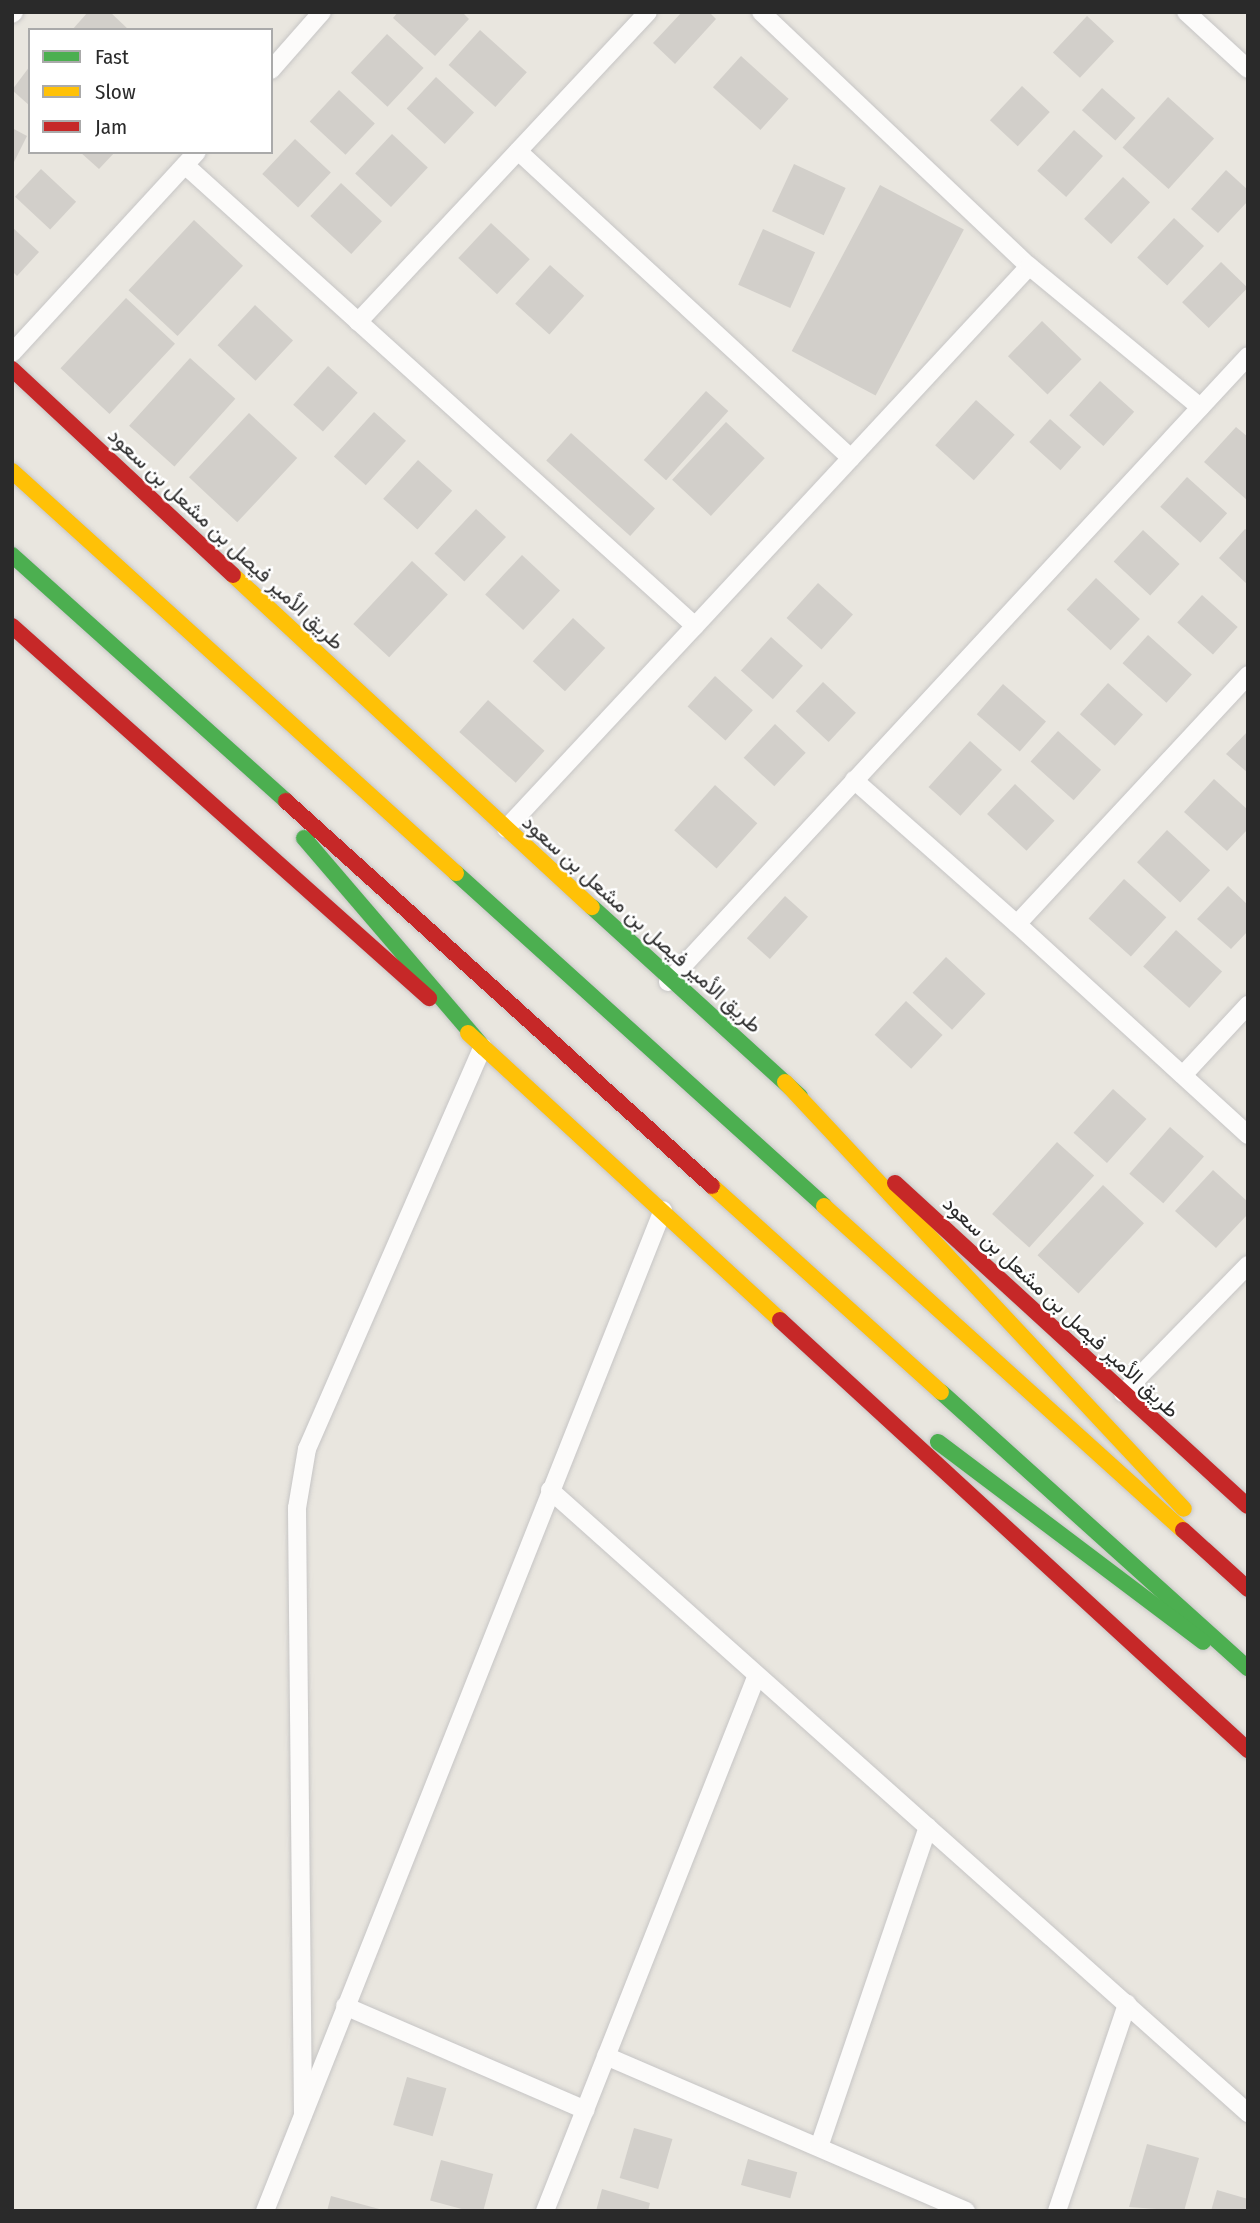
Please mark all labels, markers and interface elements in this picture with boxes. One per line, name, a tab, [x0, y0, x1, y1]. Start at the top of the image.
legend	[28, 28, 273, 154]
text: Fast	[95, 44, 129, 70]
text: Slow	[95, 79, 136, 105]
text: Jam	[95, 114, 127, 140]
street label: طريق الأمير فيصل بن مشعل بن سعود	[103, 423, 349, 655]
street label: طريق الأمير فيصل بن مشعل بن سعود	[517, 810, 767, 1038]
street label: طريق الأمير فيصل بن مشعل بن سعود	[938, 1191, 1184, 1423]

